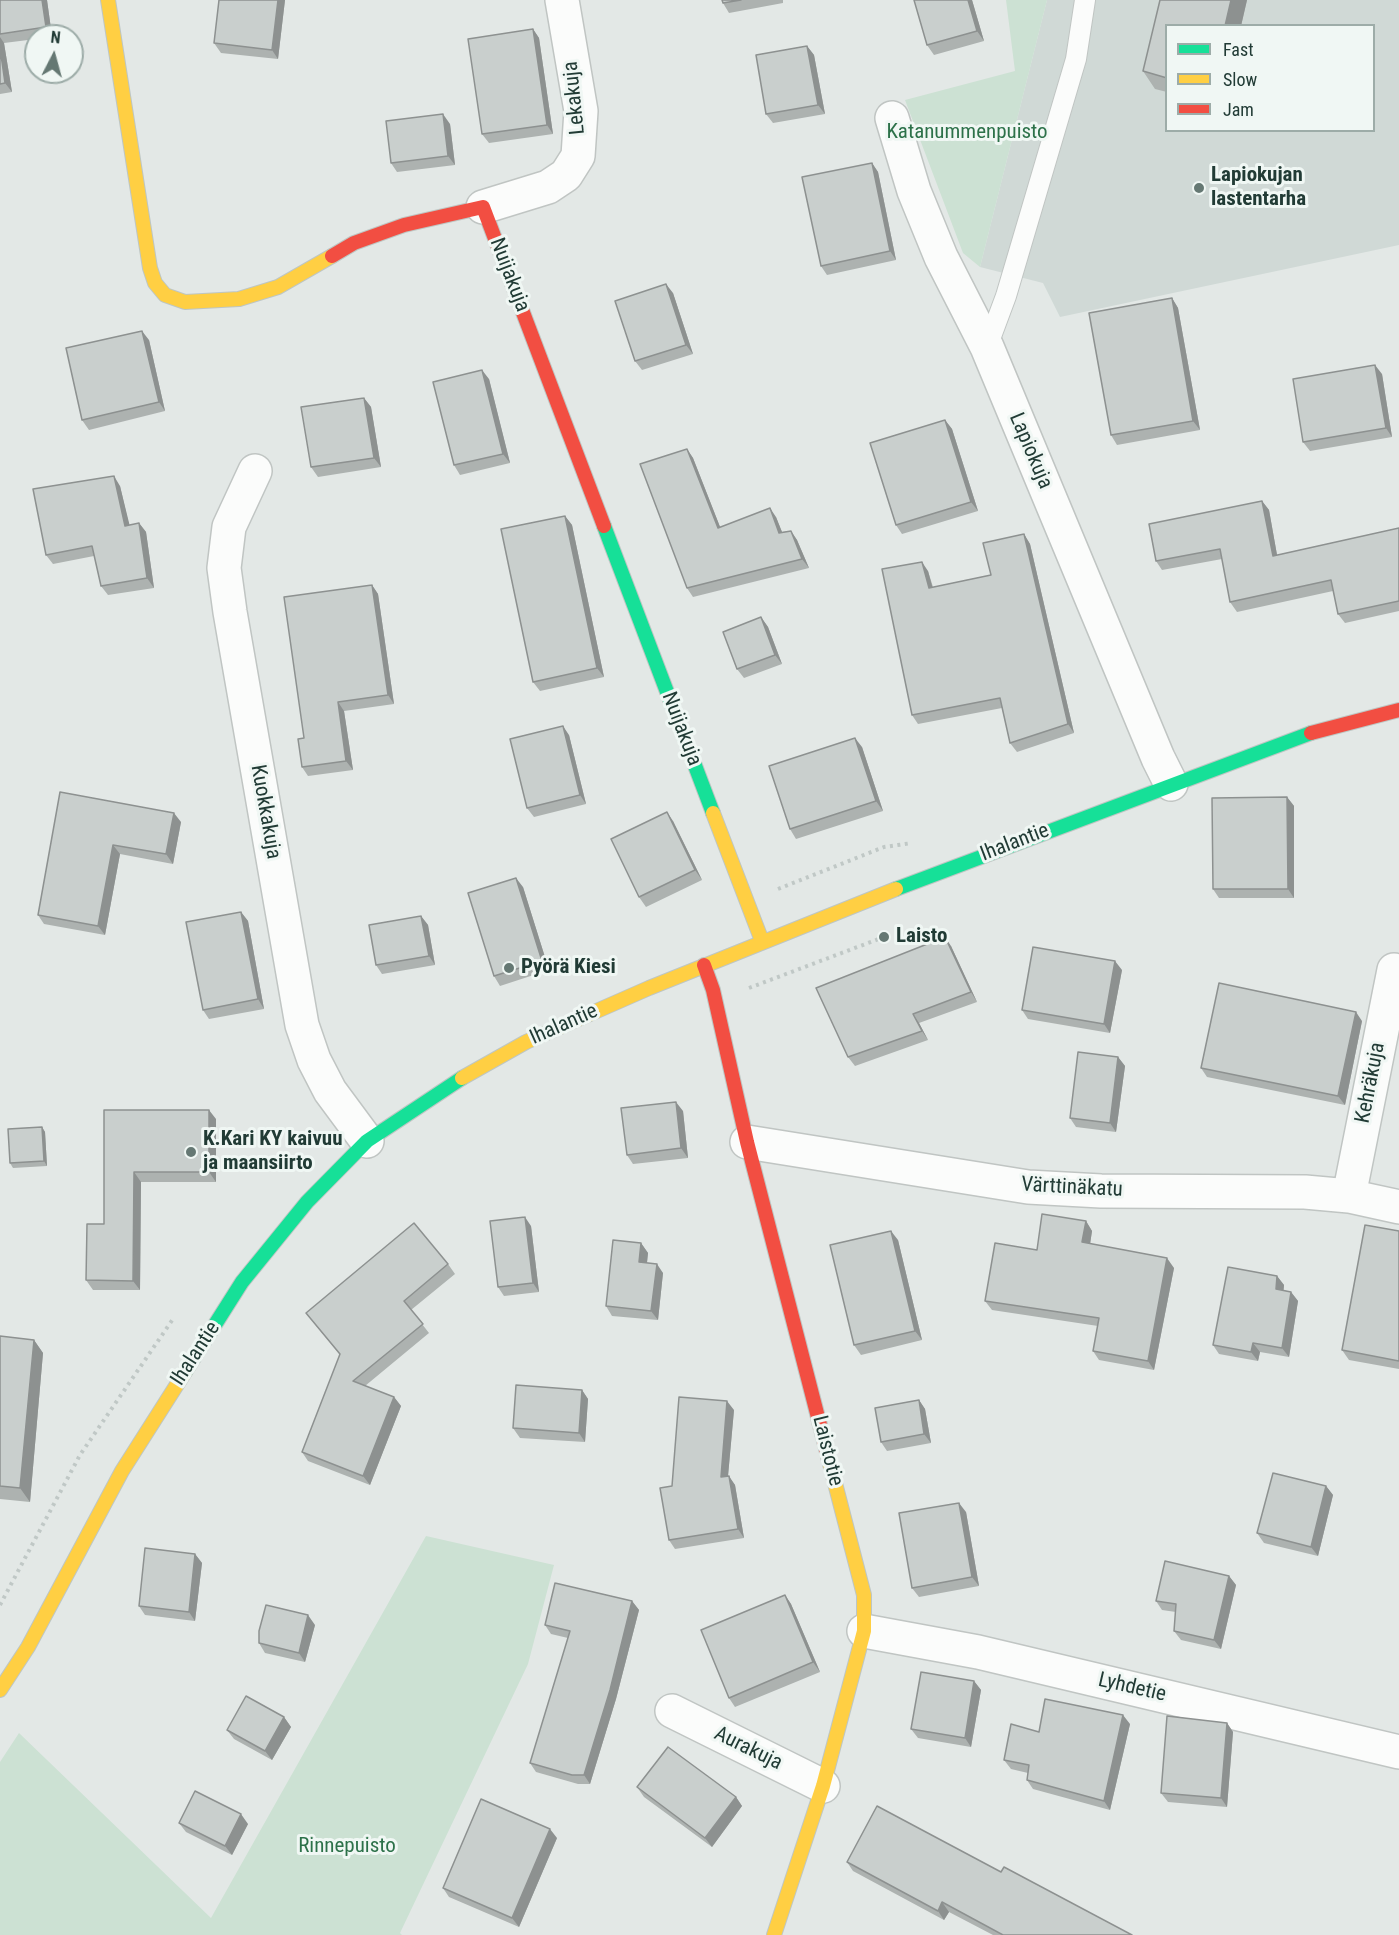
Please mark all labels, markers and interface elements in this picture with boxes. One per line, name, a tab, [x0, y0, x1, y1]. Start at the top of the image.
north arrow	[24, 24, 84, 84]
legend	[1165, 24, 1375, 132]
text: N	[50, 28, 62, 48]
text: Fast	[1223, 39, 1254, 60]
street label: Lekakuja	[559, 60, 591, 136]
text: Slow	[1223, 69, 1257, 90]
text: Jam	[1223, 99, 1254, 120]
park label: Katanummenpuisto	[886, 120, 1048, 146]
place label: Lapiokujan lastentarha	[1211, 163, 1306, 213]
marker: Lapiokujan lastentarha	[1192, 181, 1206, 195]
street label: Nuijakuja	[483, 234, 535, 316]
street label: Lapiokuja	[1003, 409, 1057, 493]
street label: Nuijakuja	[655, 688, 707, 770]
street label: Kuokkakuja	[244, 763, 286, 861]
street label: Ihalantie	[977, 818, 1053, 868]
place label: Laisto	[896, 924, 947, 950]
marker: Laisto	[877, 930, 891, 944]
place label: Pyörä Kiesi	[521, 955, 616, 981]
marker: Pyörä Kiesi	[502, 961, 516, 975]
street label: Ihalantie	[526, 999, 602, 1051]
street label: Kehräkuja	[1351, 1041, 1391, 1125]
place label: K.Kari KY kaivuu ja maansiirto	[203, 1127, 342, 1177]
marker: K.Kari KY kaivuu ja maansiirto	[184, 1145, 198, 1159]
street label: Värttinäkatu	[1021, 1173, 1123, 1203]
street label: Ihalantie	[166, 1317, 226, 1391]
street label: Laistotie	[806, 1413, 848, 1489]
street label: Lyhdetie	[1096, 1668, 1168, 1708]
street label: Aurakuja	[710, 1722, 786, 1776]
park label: Rinnepuisto	[298, 1834, 396, 1860]

